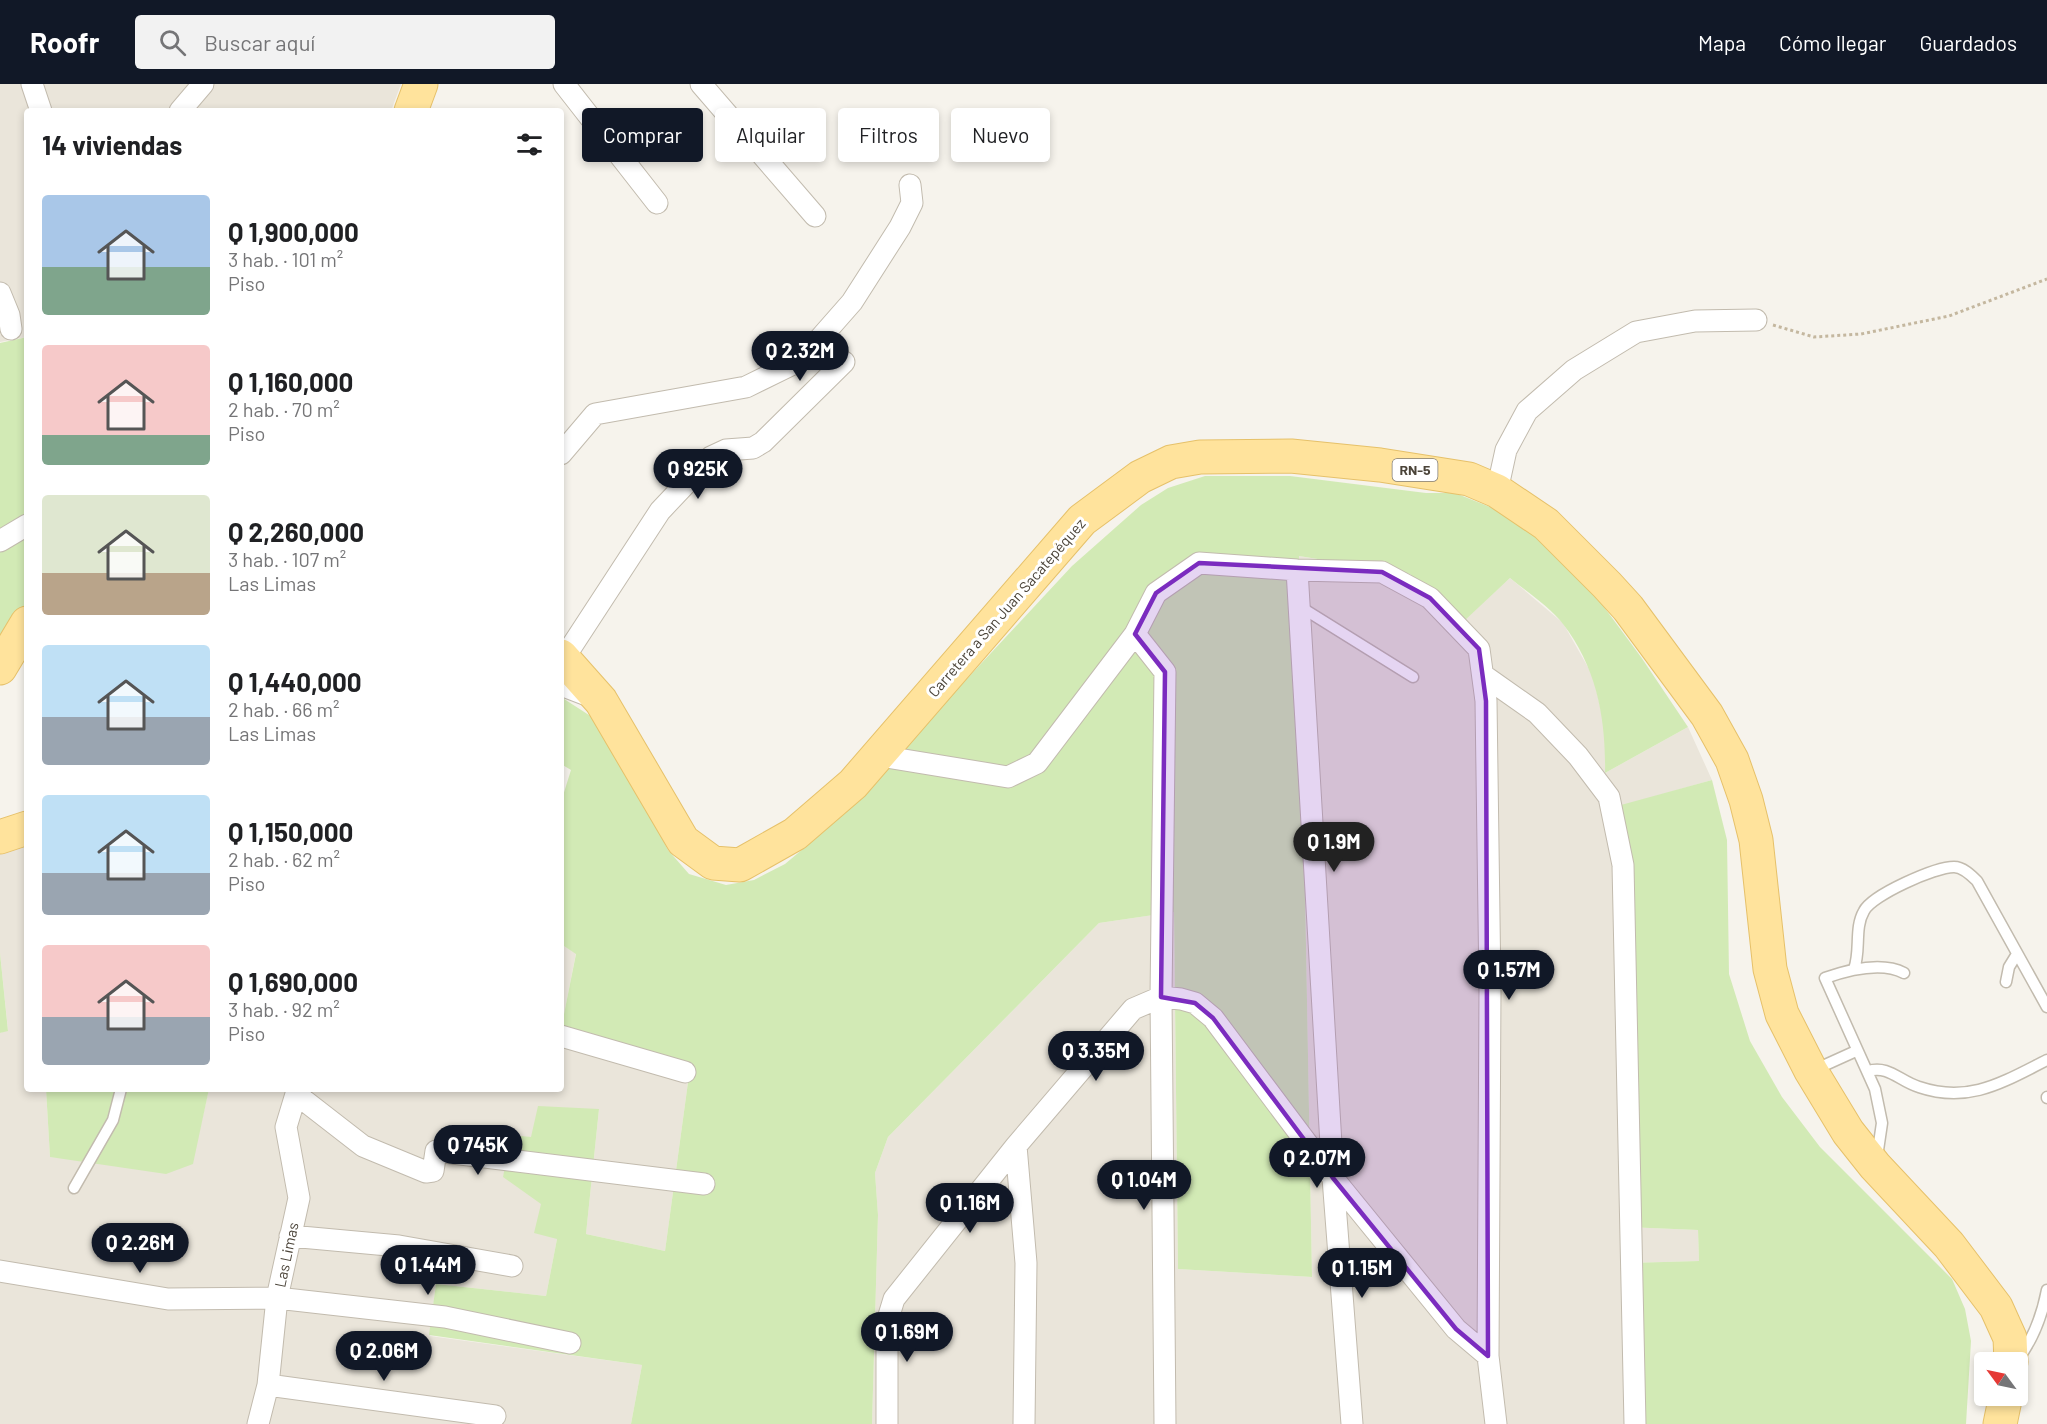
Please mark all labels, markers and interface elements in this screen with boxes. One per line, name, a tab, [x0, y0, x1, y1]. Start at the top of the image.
search box	[135, 15, 555, 69]
text: Roofr	[30, 25, 99, 59]
icon: search	[156, 26, 189, 59]
text: Buscar aquí	[204, 29, 315, 55]
text: Mapa	[1698, 30, 1746, 55]
text: Cómo llegar	[1779, 30, 1886, 55]
text: Guardados	[1919, 30, 2017, 55]
chip: Comprar	[582, 108, 703, 162]
chip: Alquilar	[715, 108, 826, 162]
chip: Filtros	[838, 108, 939, 162]
chip: Nuevo	[951, 108, 1050, 162]
icon: filters	[513, 128, 546, 161]
text: 14 viviendas	[42, 129, 182, 160]
text: Q 1,900,000	[228, 216, 359, 247]
icon: home	[90, 219, 162, 291]
text: 3 hab. · 101 m²	[228, 247, 343, 271]
text: Piso	[228, 271, 265, 295]
pin: Q 2.32M	[745, 331, 855, 382]
text: Q 2.32M	[766, 338, 834, 362]
text: Q 1,160,000	[228, 366, 353, 397]
icon: home	[90, 369, 162, 441]
text: 2 hab. · 70 m²	[228, 397, 340, 421]
text: Piso	[228, 421, 265, 445]
pin: Q 925K	[649, 449, 747, 500]
text: Q 925K	[668, 456, 728, 480]
road number: RN-5	[1392, 459, 1438, 481]
street label: Carretera a San Juan Sacatepéquez	[924, 514, 1089, 700]
text: Q 2,260,000	[228, 516, 364, 547]
icon: home	[90, 519, 162, 591]
text: 3 hab. · 107 m²	[228, 547, 346, 571]
text: Las Limas	[228, 571, 316, 595]
text: Q 1,440,000	[228, 666, 362, 697]
icon: home	[90, 669, 162, 741]
text: 2 hab. · 66 m²	[228, 697, 340, 721]
text: Las Limas	[228, 721, 316, 745]
text: Q 1,150,000	[228, 816, 353, 847]
icon: home	[90, 819, 162, 891]
pin: Q 1.9M	[1285, 822, 1383, 873]
text: Q 1.9M	[1307, 829, 1361, 853]
text: 2 hab. · 62 m²	[228, 847, 340, 871]
text: Piso	[228, 871, 265, 895]
pin: Q 1.57M	[1454, 950, 1564, 1001]
text: Q 1.57M	[1477, 957, 1541, 981]
text: Q 1,690,000	[228, 966, 358, 997]
icon: home	[90, 969, 162, 1041]
text: 3 hab. · 92 m²	[228, 997, 340, 1021]
text: Piso	[228, 1021, 265, 1045]
pin: Q 3.35M	[1041, 1031, 1151, 1082]
text: Q 3.35M	[1062, 1038, 1130, 1062]
pin: Q 745K	[429, 1125, 527, 1176]
text: Q 745K	[447, 1132, 509, 1156]
pin: Q 2.07M	[1262, 1138, 1372, 1189]
text: Q 2.07M	[1283, 1145, 1351, 1169]
pin: Q 1.04M	[1089, 1160, 1199, 1211]
text: Q 1.04M	[1111, 1167, 1177, 1191]
pin: Q 1.16M	[915, 1183, 1025, 1234]
text: Q 1.16M	[940, 1190, 1000, 1214]
street label: Las Limas	[270, 1221, 302, 1289]
pin: Q 2.26M	[85, 1223, 195, 1274]
text: Q 2.26M	[106, 1230, 174, 1254]
pin: Q 1.44M	[373, 1245, 483, 1296]
pin: Q 1.15M	[1307, 1248, 1417, 1299]
text: Q 1.44M	[395, 1252, 461, 1276]
text: Q 1.15M	[1332, 1255, 1392, 1279]
pin: Q 1.69M	[852, 1312, 962, 1363]
text: Q 1.69M	[875, 1319, 939, 1343]
pin: Q 2.06M	[329, 1331, 439, 1382]
text: Q 2.06M	[350, 1338, 418, 1362]
north arrow	[1974, 1352, 2028, 1406]
map controls	[1974, 1352, 2028, 1406]

